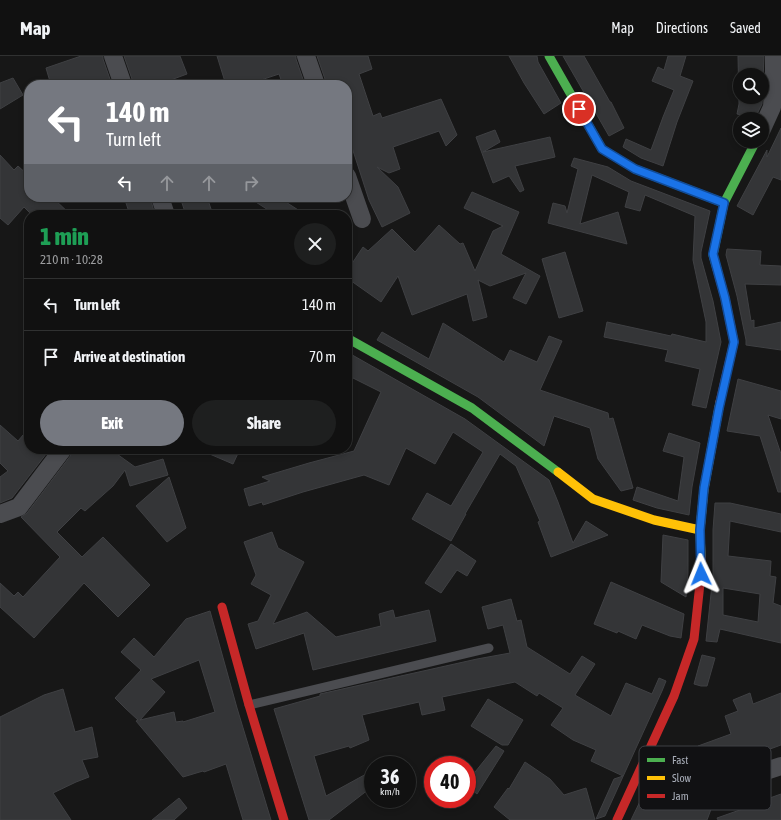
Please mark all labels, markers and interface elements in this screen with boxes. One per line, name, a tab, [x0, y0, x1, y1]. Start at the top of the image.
text: Map	[20, 17, 51, 39]
text: Map	[611, 20, 634, 36]
text: Directions	[656, 20, 708, 36]
text: Saved	[730, 20, 761, 36]
map controls	[733, 68, 769, 148]
button: search	[733, 68, 769, 104]
pin	[562, 92, 596, 126]
icon: left	[40, 96, 92, 148]
text: 140 m	[106, 96, 169, 128]
icon: arrive	[568, 98, 590, 120]
button: layers	[733, 112, 769, 148]
text: Turn left	[106, 129, 161, 150]
icon: left	[114, 172, 136, 194]
icon: ahead	[156, 172, 178, 194]
icon: ahead	[198, 172, 220, 194]
icon: right	[240, 172, 262, 194]
text: 1 min	[40, 223, 89, 250]
button: close	[294, 223, 336, 265]
text: 210 m · 10:28	[40, 252, 103, 267]
icon: left	[40, 294, 62, 316]
text: Turn left	[74, 296, 120, 313]
text: 140 m	[302, 296, 336, 313]
icon: arrive	[40, 346, 62, 368]
text: Arrive at destination	[74, 348, 185, 365]
text: 70 m	[309, 348, 336, 365]
button: Exit	[40, 400, 184, 446]
button: Share	[192, 400, 336, 446]
position arrow	[680, 553, 722, 595]
legend	[639, 746, 771, 810]
text: Fast	[672, 754, 688, 766]
speed limit sign: 40	[424, 756, 476, 808]
text: 36	[381, 765, 399, 788]
text: Slow	[672, 772, 691, 784]
text: km/h	[380, 786, 400, 797]
text: Jam	[672, 790, 689, 802]

